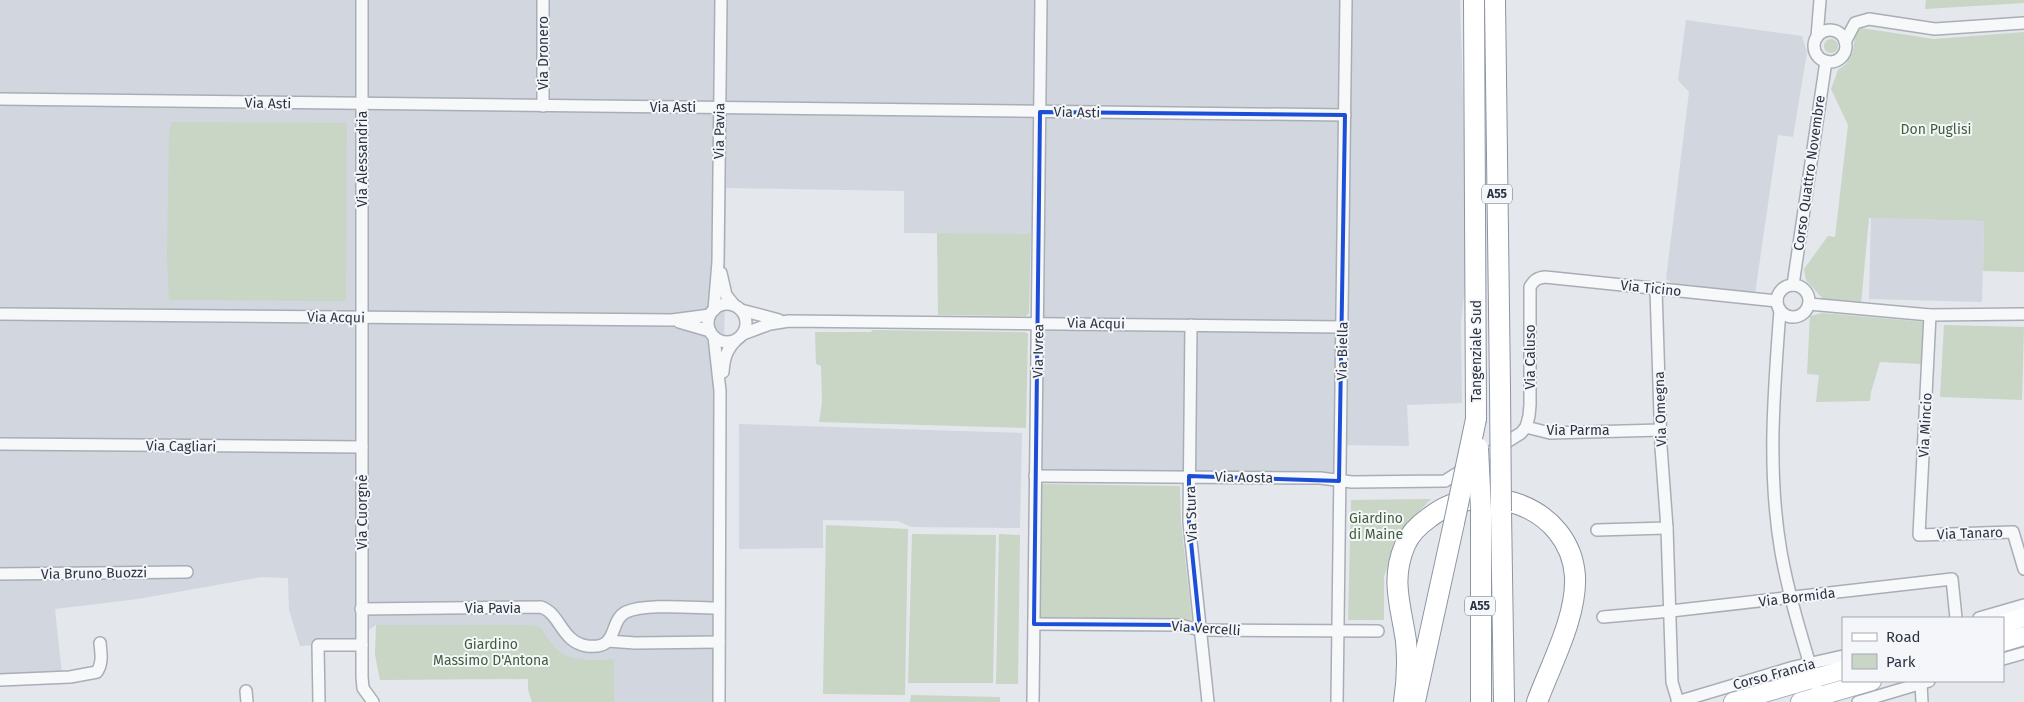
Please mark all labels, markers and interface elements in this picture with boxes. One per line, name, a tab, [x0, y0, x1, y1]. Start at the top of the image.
street label: Via Dronero	[535, 16, 552, 90]
street label: Corso Quattro Novembre	[1790, 94, 1829, 252]
street label: Via Asti	[245, 95, 291, 112]
street label: Via Asti	[650, 99, 696, 116]
street label: Via Pavia	[711, 103, 728, 159]
street label: Via Asti	[1054, 104, 1100, 121]
street label: Via Alessandria	[354, 111, 371, 207]
park label: Don Puglisi	[1901, 121, 1971, 138]
road number: A55	[1482, 184, 1512, 203]
street label: Via Ticino	[1620, 277, 1682, 300]
street label: Tangenziale Sud	[1468, 300, 1485, 402]
street label: Via Acqui	[307, 308, 365, 327]
street label: Via Acqui	[1067, 314, 1125, 333]
street label: Via Biella	[1333, 321, 1352, 381]
street label: Via Ivrea	[1030, 324, 1047, 378]
street label: Via Caluso	[1522, 324, 1539, 390]
street label: Via Omegna	[1651, 371, 1670, 447]
street label: Via Mincio	[1915, 392, 1936, 458]
street label: Via Parma	[1546, 422, 1610, 439]
street label: Via Cagliari	[146, 437, 216, 456]
street label: Via Aosta	[1215, 468, 1273, 487]
street label: Via Cuorgnè	[354, 474, 371, 550]
street label: Via Stura	[1182, 485, 1201, 542]
park label: Giardino di Maine	[1349, 510, 1403, 543]
street label: Via Tanaro	[1937, 524, 2003, 543]
street label: Via Bruno Buozzi	[41, 564, 147, 583]
street label: Via Bormida	[1758, 584, 1836, 611]
road number: A55	[1465, 596, 1495, 616]
street label: Via Pavia	[465, 600, 521, 617]
legend	[1842, 617, 2004, 682]
street label: Via Vercelli	[1171, 618, 1241, 639]
text: Road	[1886, 628, 1921, 646]
park label: Giardino Massimo D'Antona	[433, 636, 549, 669]
text: Park	[1886, 653, 1916, 671]
street label: Corso Francia	[1731, 655, 1817, 694]

